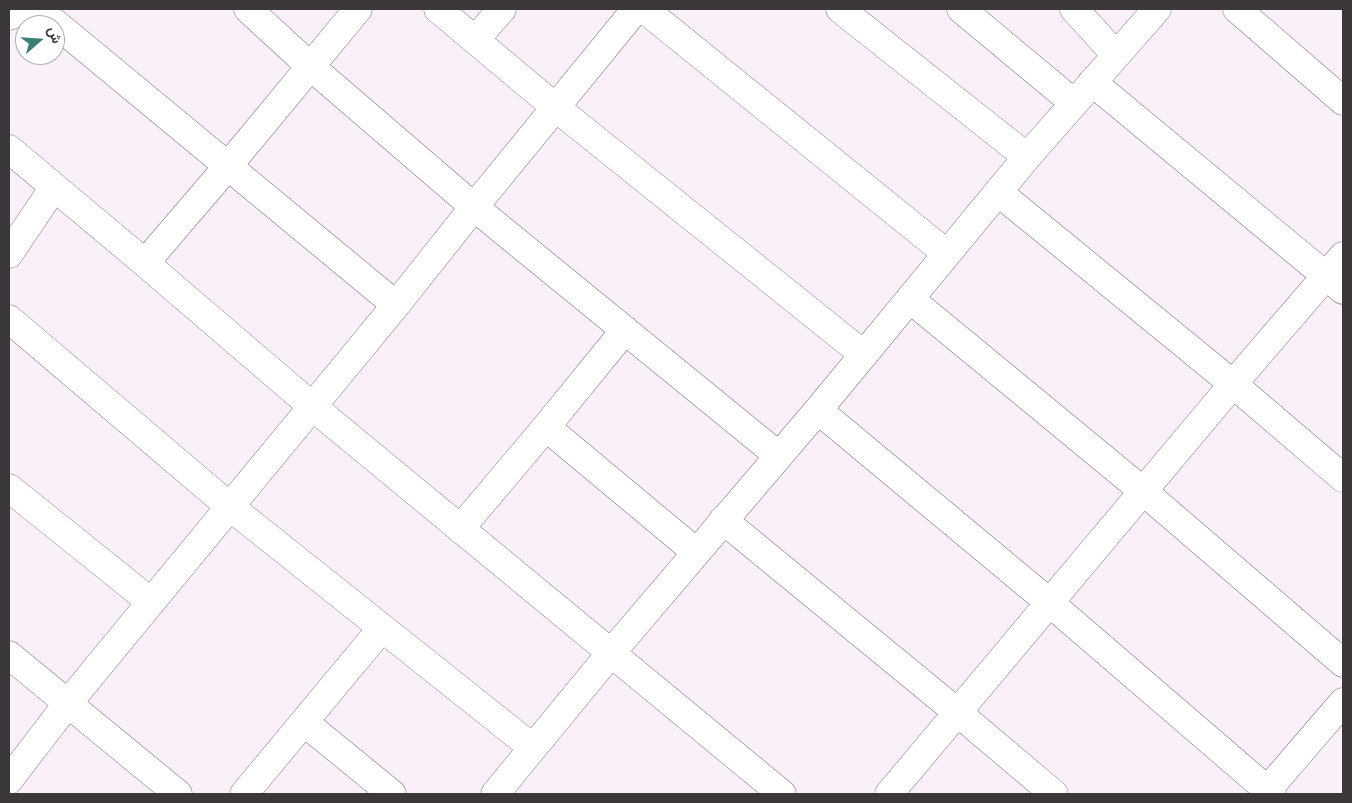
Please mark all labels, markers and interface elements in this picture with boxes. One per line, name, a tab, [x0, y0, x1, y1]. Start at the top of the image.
north arrow	[15, 15, 65, 65]
text: ش	[43, 25, 64, 46]

